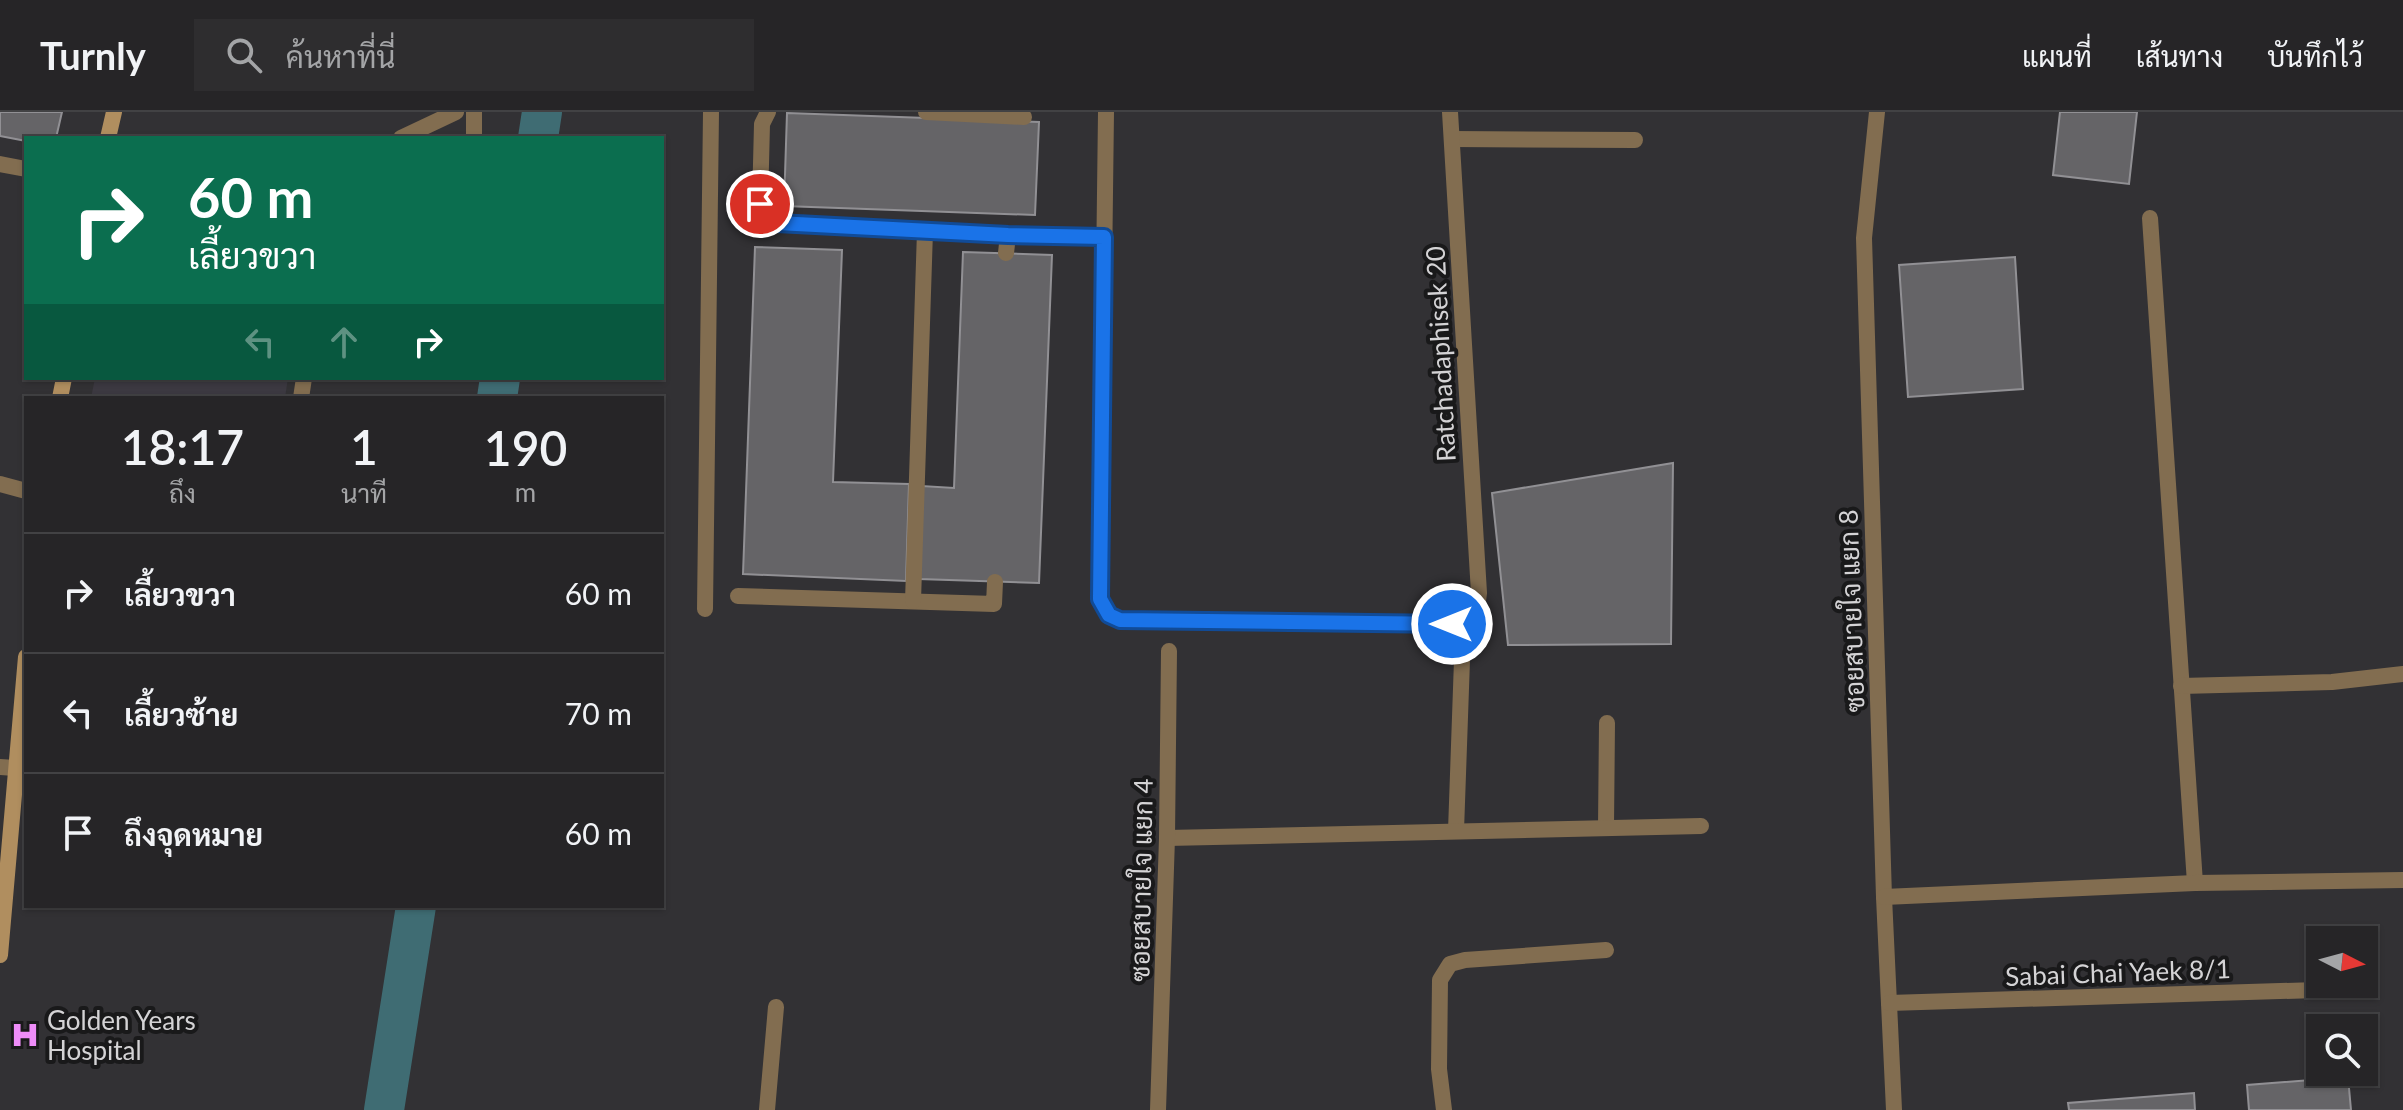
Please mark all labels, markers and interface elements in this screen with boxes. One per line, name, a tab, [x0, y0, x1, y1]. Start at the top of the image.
search box	[194, 19, 754, 91]
text: Turnly	[40, 32, 146, 78]
icon: search	[222, 33, 266, 77]
text: ค้นหาที่นี่	[286, 38, 395, 74]
text: แผนที่	[2022, 39, 2092, 73]
text: เส้นทาง	[2136, 39, 2223, 73]
text: บันทึกไว้	[2267, 39, 2363, 73]
text: 60 m	[188, 163, 313, 230]
icon: right	[56, 168, 160, 272]
pin	[726, 170, 794, 238]
icon: arrive	[738, 182, 782, 226]
text: เลี้ยวขวา	[188, 233, 316, 277]
street label: Ratchadaphisek 20	[1418, 245, 1462, 463]
icon: left	[238, 320, 282, 364]
icon: ahead	[322, 320, 366, 364]
icon: right	[406, 320, 450, 364]
text: 18:17	[121, 418, 244, 475]
text: 1	[350, 418, 378, 475]
text: 190	[484, 419, 567, 476]
text: m	[515, 476, 536, 508]
text: ถึง	[169, 477, 196, 509]
text: นาที	[341, 477, 387, 509]
street label: ซอยสบายใจ แยก 8	[1831, 509, 1871, 713]
icon: right	[56, 571, 100, 615]
text: 60 m	[565, 575, 632, 611]
text: เลี้ยวขวา	[124, 576, 236, 612]
position arrow	[1410, 582, 1494, 666]
icon: left	[56, 691, 100, 735]
text: 70 m	[565, 695, 632, 731]
text: เลี้ยวซ้าย	[124, 696, 238, 732]
street label: ซอยสบายใจ แยก 4	[1123, 778, 1159, 982]
icon: arrive	[56, 811, 100, 855]
text: 60 m	[565, 815, 632, 851]
text: ถึงจุดหมาย	[124, 816, 263, 852]
north arrow	[2306, 926, 2378, 998]
map controls	[2306, 926, 2378, 1086]
street label: Sabai Chai Yaek 8/1	[2005, 952, 2231, 992]
place label: Golden Years Hospital	[47, 1004, 196, 1066]
button: search	[2306, 1014, 2378, 1086]
hospital icon: Golden Years Hospital	[10, 1020, 40, 1050]

